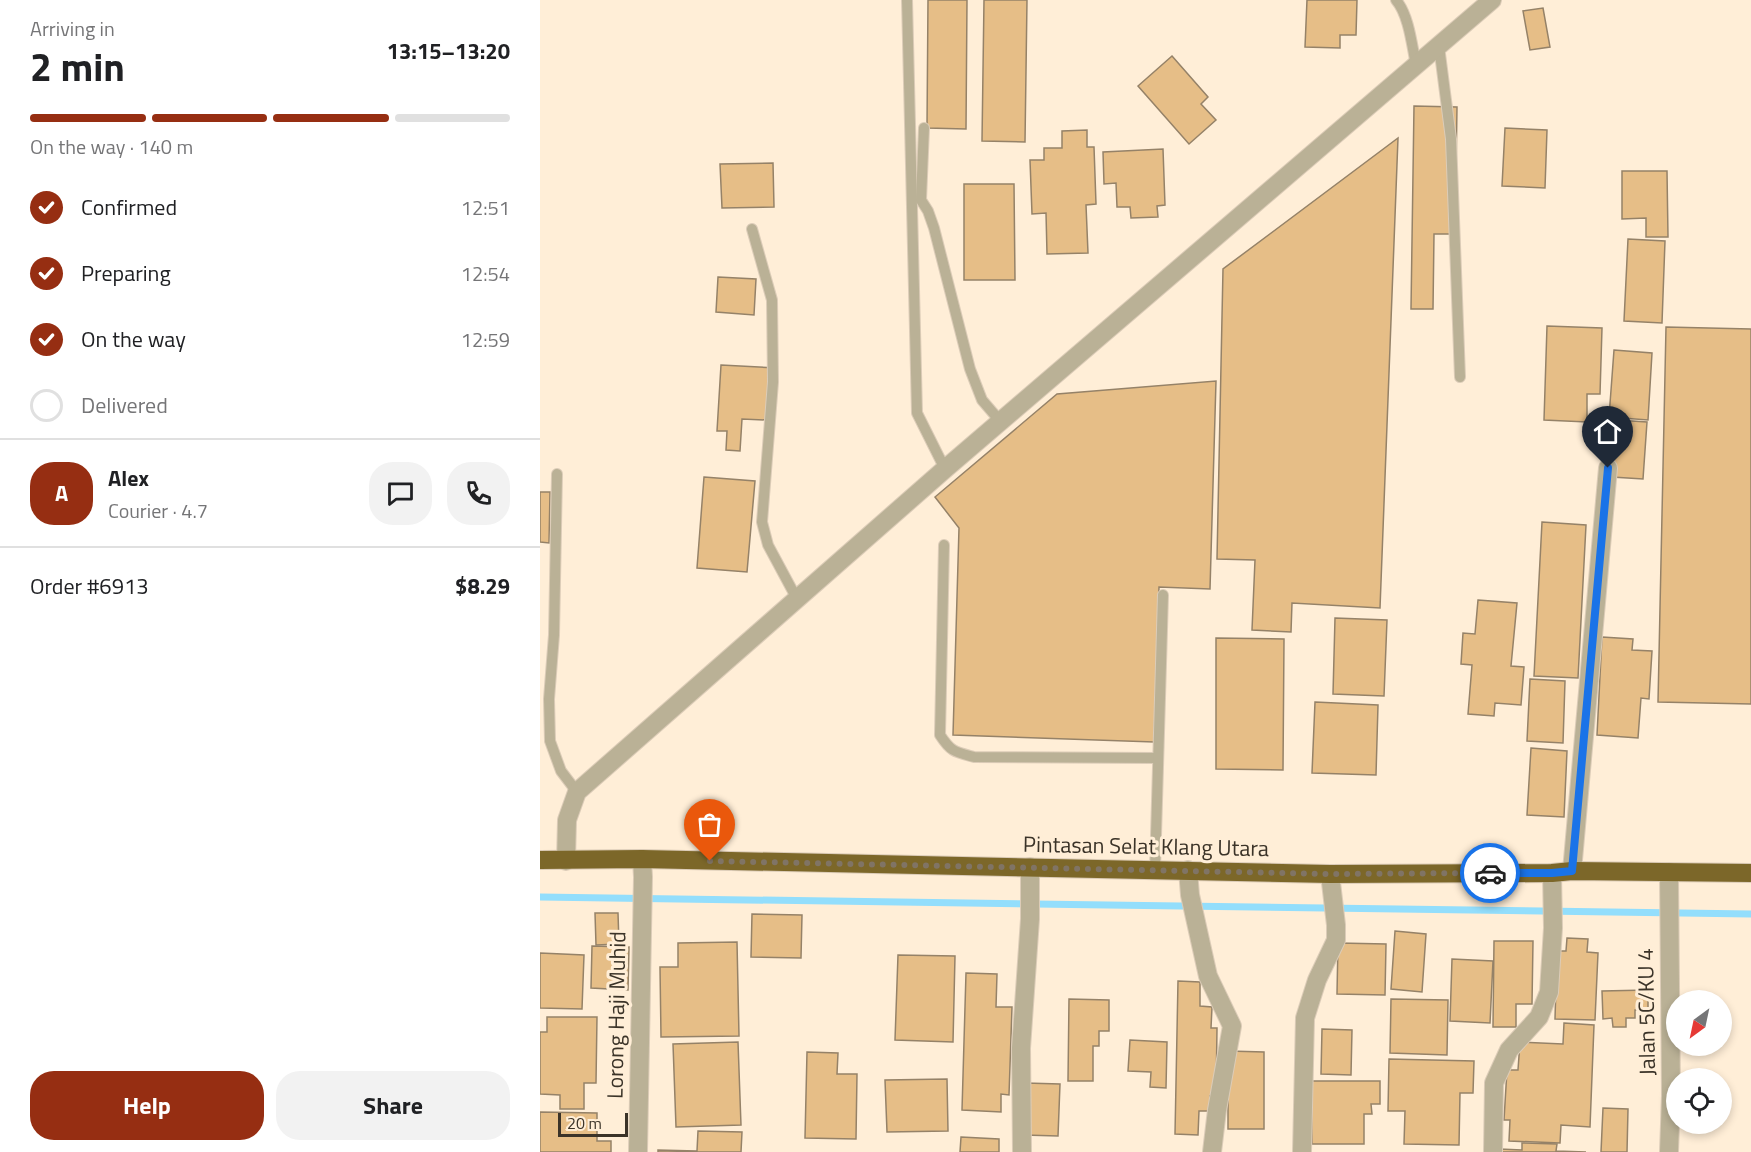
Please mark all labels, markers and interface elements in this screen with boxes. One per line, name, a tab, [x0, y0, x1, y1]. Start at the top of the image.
text: Arriving in	[30, 13, 115, 44]
text: 13:15–13:20	[387, 34, 510, 68]
text: 2 min	[30, 37, 125, 96]
text: On the way · 140 m	[30, 131, 193, 162]
text: Confirmed	[81, 190, 177, 224]
icon: check	[30, 191, 63, 224]
text: 12:51	[461, 192, 510, 223]
text: Preparing	[81, 256, 171, 290]
icon: check	[30, 257, 63, 290]
text: 12:54	[461, 258, 510, 289]
text: On the way	[81, 322, 186, 356]
icon: check	[30, 323, 63, 356]
text: 12:59	[461, 324, 510, 355]
text: Delivered	[81, 388, 168, 422]
pin	[1582, 406, 1633, 468]
icon: home	[1591, 415, 1624, 448]
text: Alex	[108, 461, 149, 495]
button: chat	[369, 462, 432, 525]
button: phone	[447, 462, 510, 525]
text: A	[55, 476, 68, 510]
text: Courier · 4.7	[108, 495, 208, 526]
text: Order #6913	[30, 569, 149, 603]
text: $8.29	[455, 569, 510, 603]
pin	[684, 799, 735, 861]
icon: bag	[693, 808, 726, 841]
street label: Pintasan Selat Klang Utara	[1023, 827, 1269, 865]
courier	[1460, 843, 1520, 903]
icon: car	[1474, 857, 1507, 890]
street label: Lorong Haji Muhid	[598, 931, 634, 1099]
street label: Jalan 5C/KU 4	[1628, 948, 1664, 1076]
north arrow	[1666, 990, 1732, 1056]
map controls	[1666, 990, 1732, 1134]
button: locate	[1666, 1068, 1732, 1134]
button: Help	[30, 1071, 264, 1140]
button: Share	[276, 1071, 510, 1140]
scale bar	[558, 1110, 628, 1138]
text: 20 m	[567, 1111, 602, 1135]

